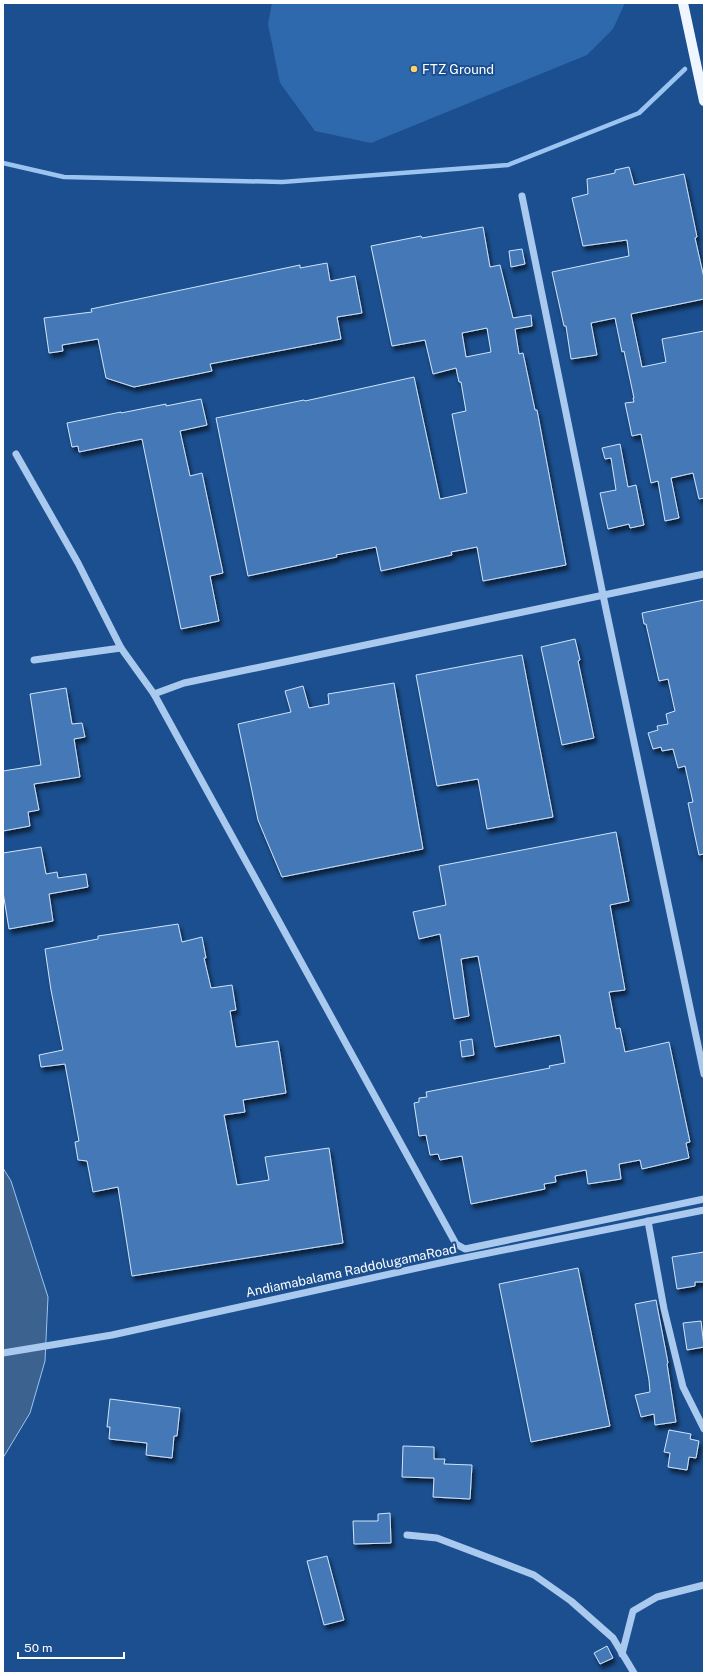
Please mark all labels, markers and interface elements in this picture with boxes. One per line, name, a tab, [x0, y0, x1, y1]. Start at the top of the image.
place label: FTZ Ground	[422, 62, 494, 77]
marker: FTZ Ground	[409, 64, 419, 74]
street label: Andiamabalama RaddolugamaRoad	[244, 1241, 458, 1300]
scale bar	[18, 1634, 124, 1660]
text: 50 m	[24, 1641, 52, 1655]

